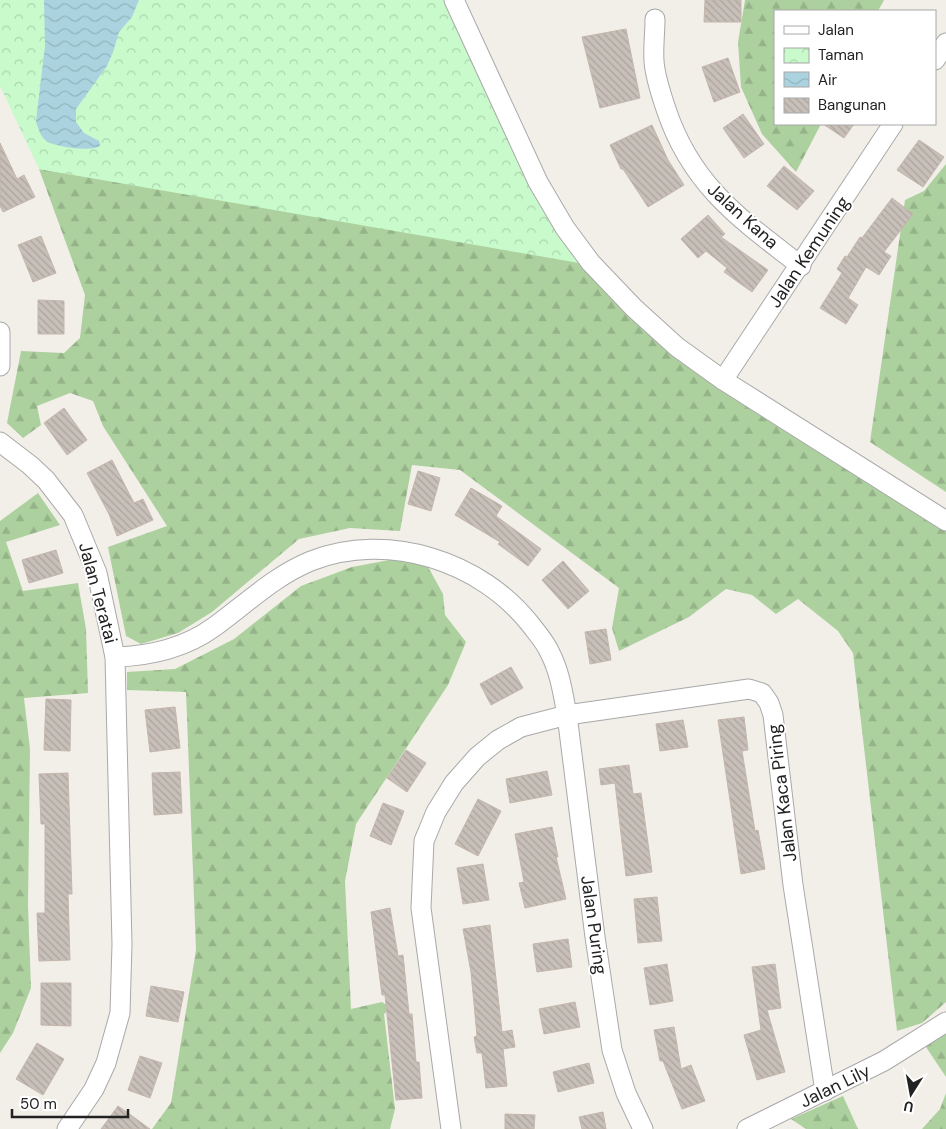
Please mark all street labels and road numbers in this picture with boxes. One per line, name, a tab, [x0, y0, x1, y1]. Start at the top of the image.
street label: Jalan Kana	[702, 178, 784, 254]
street label: Jalan Kemuning	[763, 192, 855, 312]
street label: Jalan Teratai	[73, 540, 123, 646]
street label: Jalan Kaca Piring	[762, 723, 802, 863]
street label: Jalan Puring	[575, 874, 613, 976]
street label: Jalan Lily	[796, 1059, 874, 1113]

